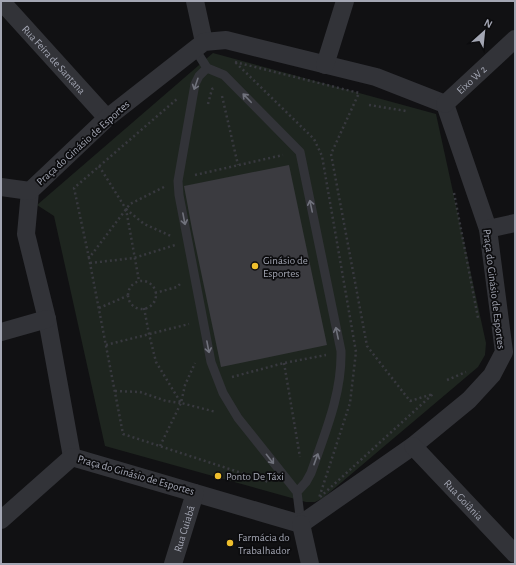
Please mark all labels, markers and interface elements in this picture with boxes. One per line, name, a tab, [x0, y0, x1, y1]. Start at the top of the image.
north arrow	[464, 12, 504, 52]
text: N	[482, 17, 494, 30]
street label: Rua Feira de Santana	[20, 23, 88, 96]
street label: Eixo W 2	[454, 63, 488, 96]
one-way arrow	[192, 78, 199, 91]
one-way arrow	[242, 93, 252, 103]
street label: Praça do Ginásio de Esportes	[34, 98, 132, 188]
one-way arrow	[306, 199, 314, 212]
one-way arrow	[180, 212, 188, 225]
street label: Praça do Ginásio de Esportes	[481, 228, 507, 350]
place label: Ginásio de Esportes	[263, 255, 308, 279]
marker: Ginásio de Esportes	[250, 261, 260, 271]
one-way arrow	[333, 327, 341, 340]
one-way arrow	[204, 340, 212, 353]
street label: Praça do Ginásio de Esportes	[76, 453, 196, 497]
one-way arrow	[266, 453, 275, 464]
one-way arrow	[312, 453, 320, 465]
marker: Ponto De Táxi	[213, 471, 223, 481]
place label: Ponto De Táxi	[226, 471, 284, 482]
street label: Rua Goiânia	[442, 477, 485, 522]
street label: Rua Cuiabá	[172, 504, 196, 553]
place label: Farmácia do Trabalhador	[238, 532, 290, 556]
marker: Farmácia do Trabalhador	[225, 538, 235, 548]

